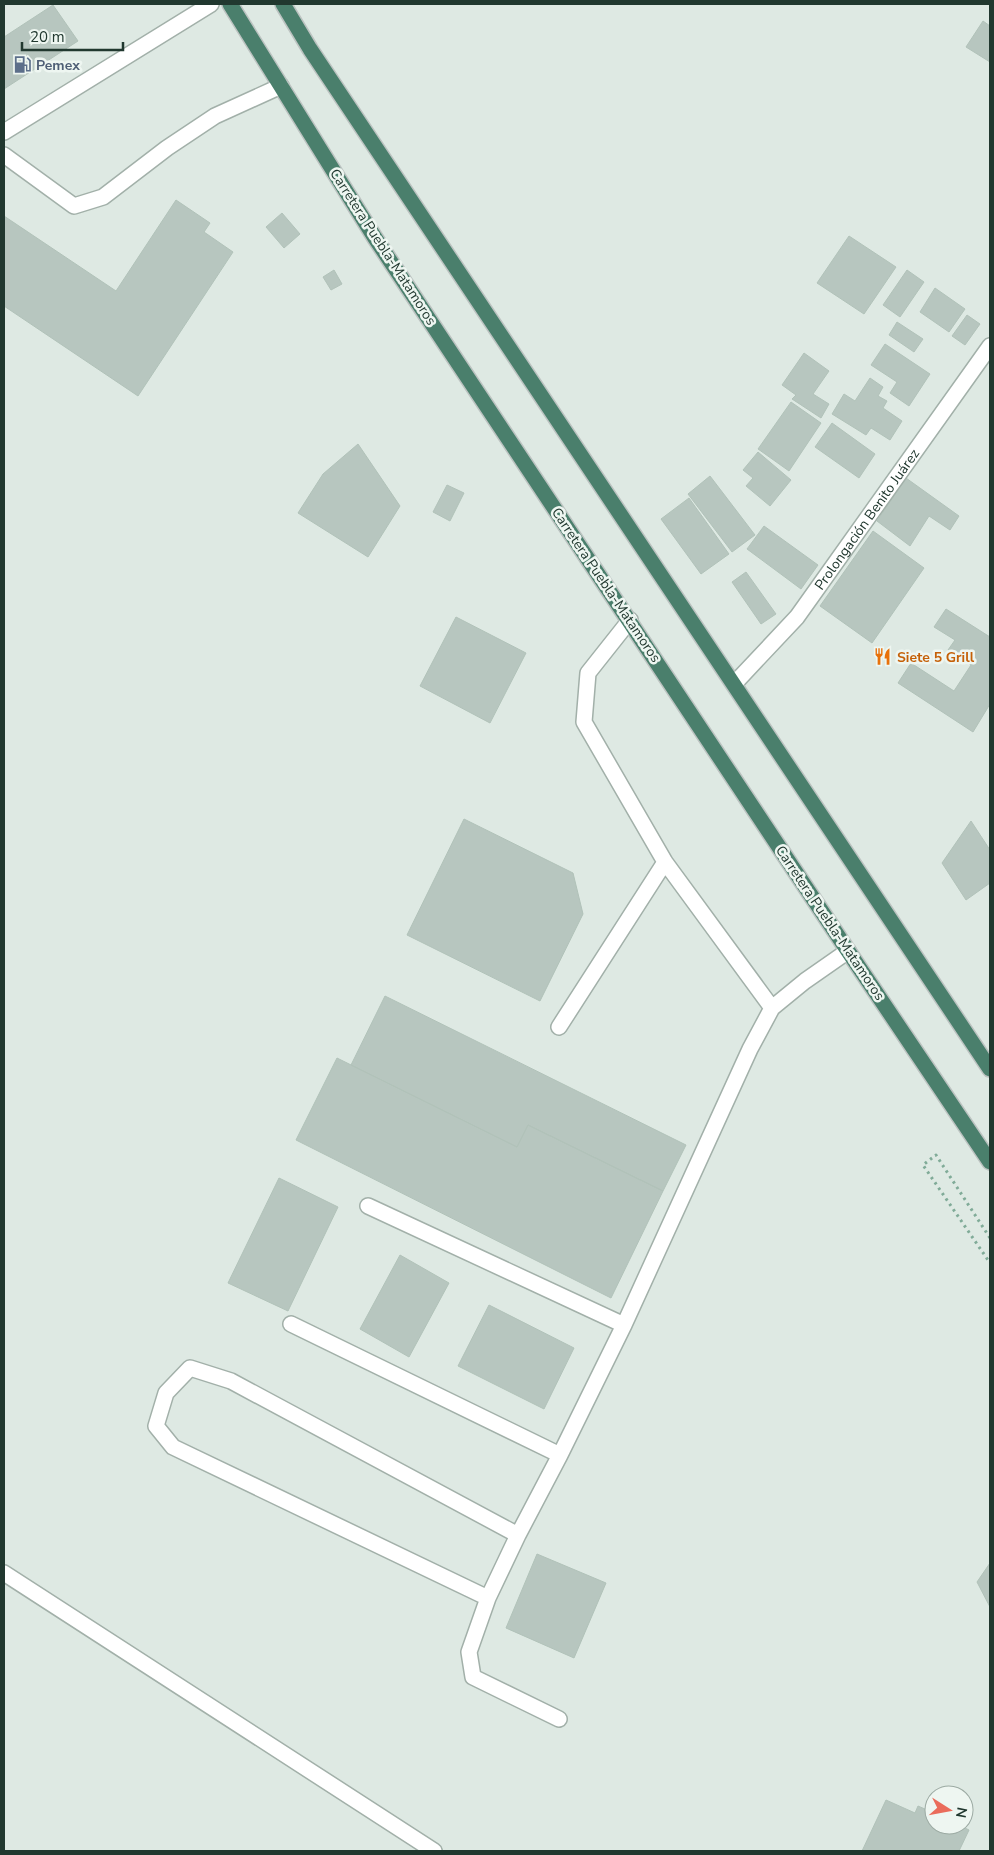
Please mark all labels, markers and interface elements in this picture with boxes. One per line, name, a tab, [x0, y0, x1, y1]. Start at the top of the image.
scale bar	[22, 20, 124, 52]
text: 20 m	[30, 27, 65, 47]
fuel station icon: Pemex	[12, 55, 32, 75]
place label: Pemex	[36, 56, 80, 75]
street label: Carretera Puebla-Matamoros	[325, 165, 441, 329]
street label: Prolongación Benito Juárez	[810, 444, 924, 594]
street label: Carretera Puebla-Matamoros	[547, 504, 665, 666]
restaurant icon: Siete 5 Grill	[873, 647, 893, 667]
place label: Siete 5 Grill	[897, 648, 975, 667]
street label: Carretera Puebla-Matamoros	[771, 842, 889, 1004]
north arrow	[924, 1785, 974, 1835]
text: N	[951, 1805, 972, 1819]

